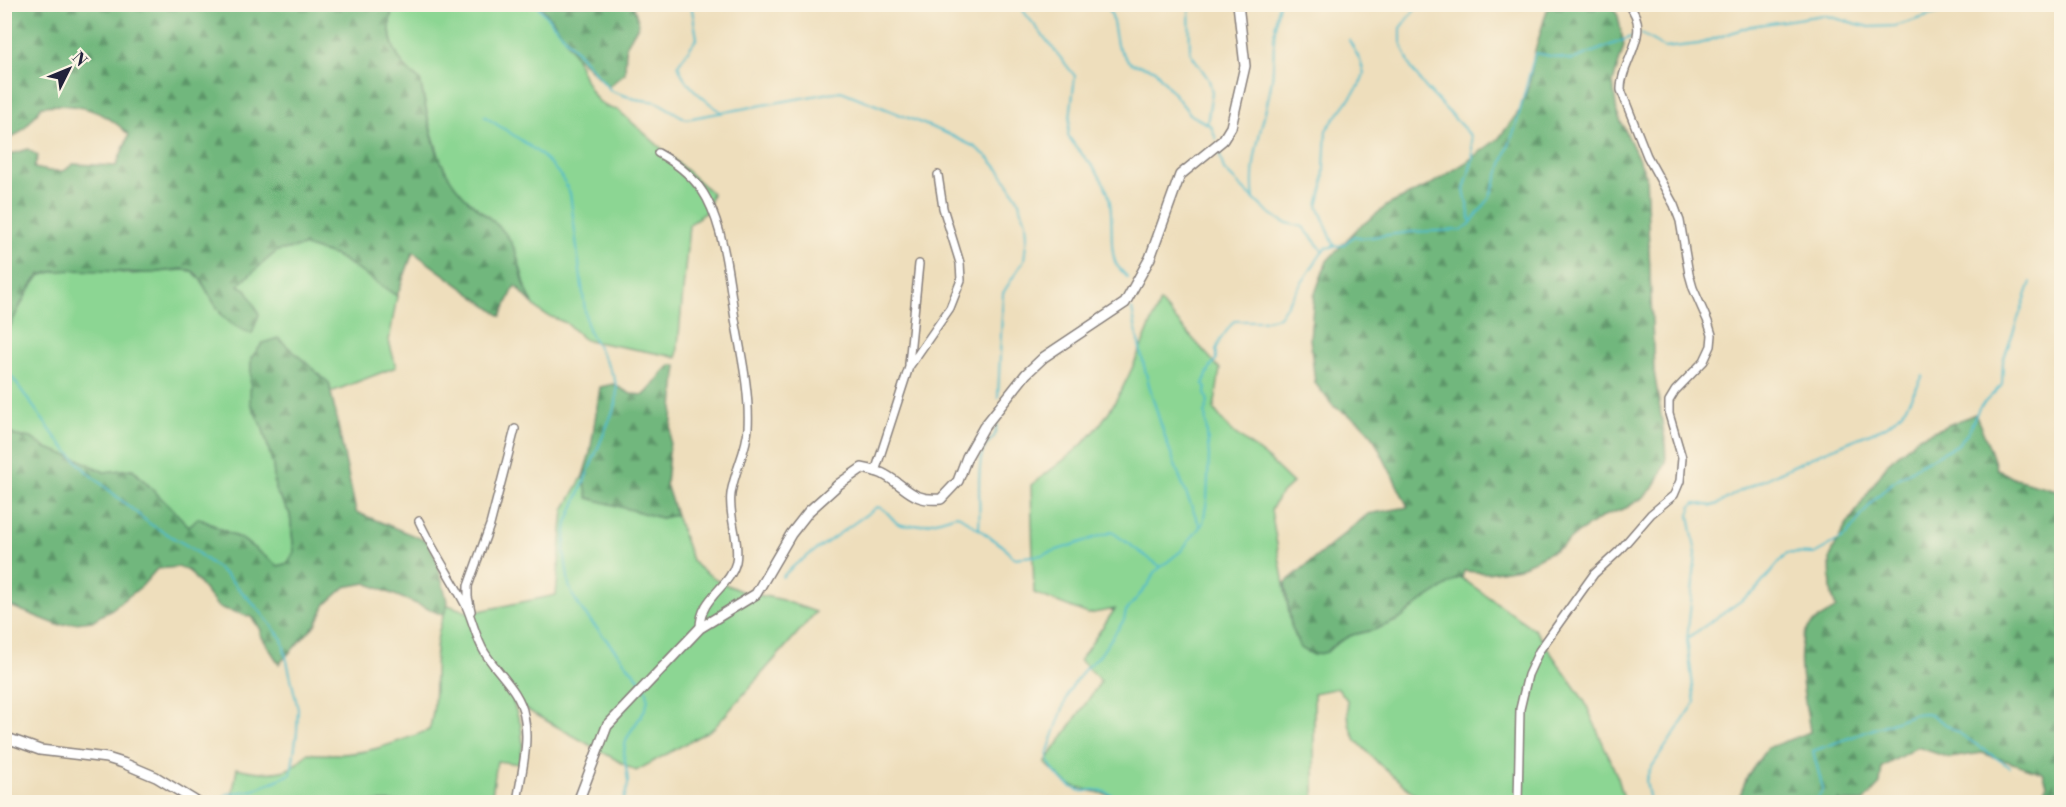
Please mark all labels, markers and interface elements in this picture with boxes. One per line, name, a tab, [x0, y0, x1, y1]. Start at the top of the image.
north arrow	[39, 39, 99, 99]
text: N	[68, 48, 91, 71]

